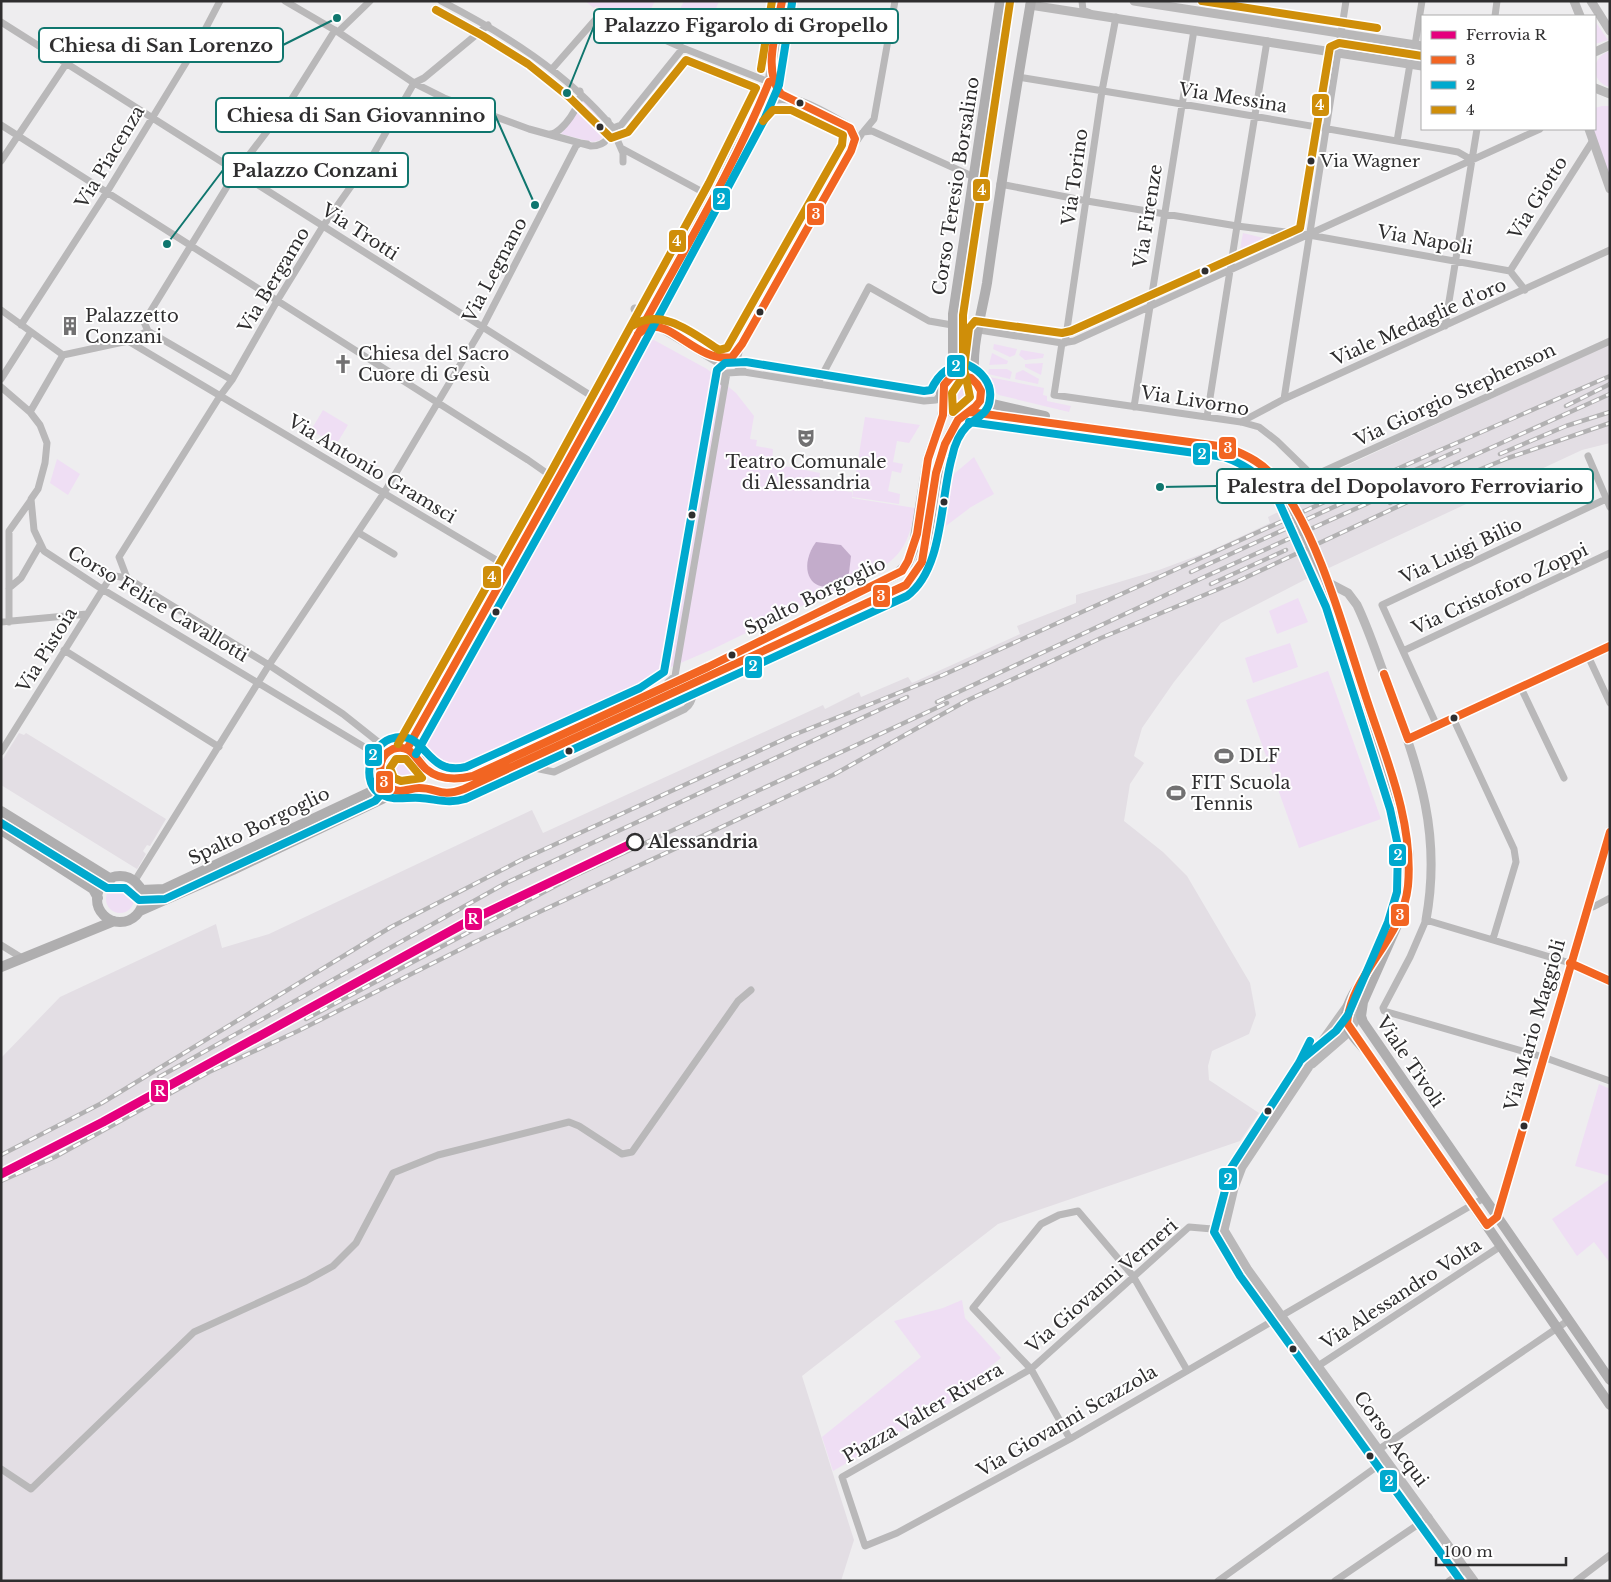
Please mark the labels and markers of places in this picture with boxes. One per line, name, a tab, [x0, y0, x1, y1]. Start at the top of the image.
callout: Palazzo Figarolo di Gropello	[594, 9, 898, 43]
callout: Chiesa di San Lorenzo	[39, 28, 283, 62]
callout: Chiesa di San Giovannino	[216, 98, 495, 132]
unlabelled marker	[795, 98, 805, 108]
unlabelled marker	[595, 122, 605, 132]
place label: Via Wagner	[1319, 151, 1421, 172]
callout: Palazzo Conzani	[223, 153, 408, 187]
marker: Via Wagner	[1306, 156, 1316, 166]
unlabelled marker	[1200, 266, 1210, 276]
place label: Palazzetto Conzani	[85, 305, 179, 348]
unlabelled marker	[755, 307, 765, 317]
building icon: Palazzetto Conzani	[59, 315, 81, 337]
place label: Chiesa del Sacro Cuore di Gesù	[358, 343, 509, 386]
church icon: Chiesa del Sacro Cuore di Gesù	[332, 353, 354, 375]
theatre icon: Teatro Comunale di Alessandria	[795, 427, 817, 449]
place label: Teatro Comunale di Alessandria	[725, 451, 887, 494]
callout: Palestra del Dopolavoro Ferroviario	[1217, 469, 1593, 503]
unlabelled marker	[939, 497, 949, 507]
unlabelled marker	[687, 510, 697, 520]
unlabelled marker	[491, 607, 501, 617]
unlabelled marker	[727, 650, 737, 660]
unlabelled marker	[1449, 713, 1459, 723]
sports icon: DLF	[1213, 745, 1235, 767]
place label: DLF	[1239, 745, 1280, 767]
unlabelled marker	[564, 746, 574, 756]
place label: FIT Scuola Tennis	[1191, 772, 1291, 815]
sports icon: FIT Scuola Tennis	[1165, 782, 1187, 804]
place label: Alessandria	[647, 831, 759, 853]
marker: Alessandria	[626, 833, 644, 851]
unlabelled marker	[1263, 1106, 1273, 1116]
unlabelled marker	[1519, 1121, 1529, 1131]
unlabelled marker	[1288, 1344, 1298, 1354]
unlabelled marker	[1365, 1451, 1375, 1461]

